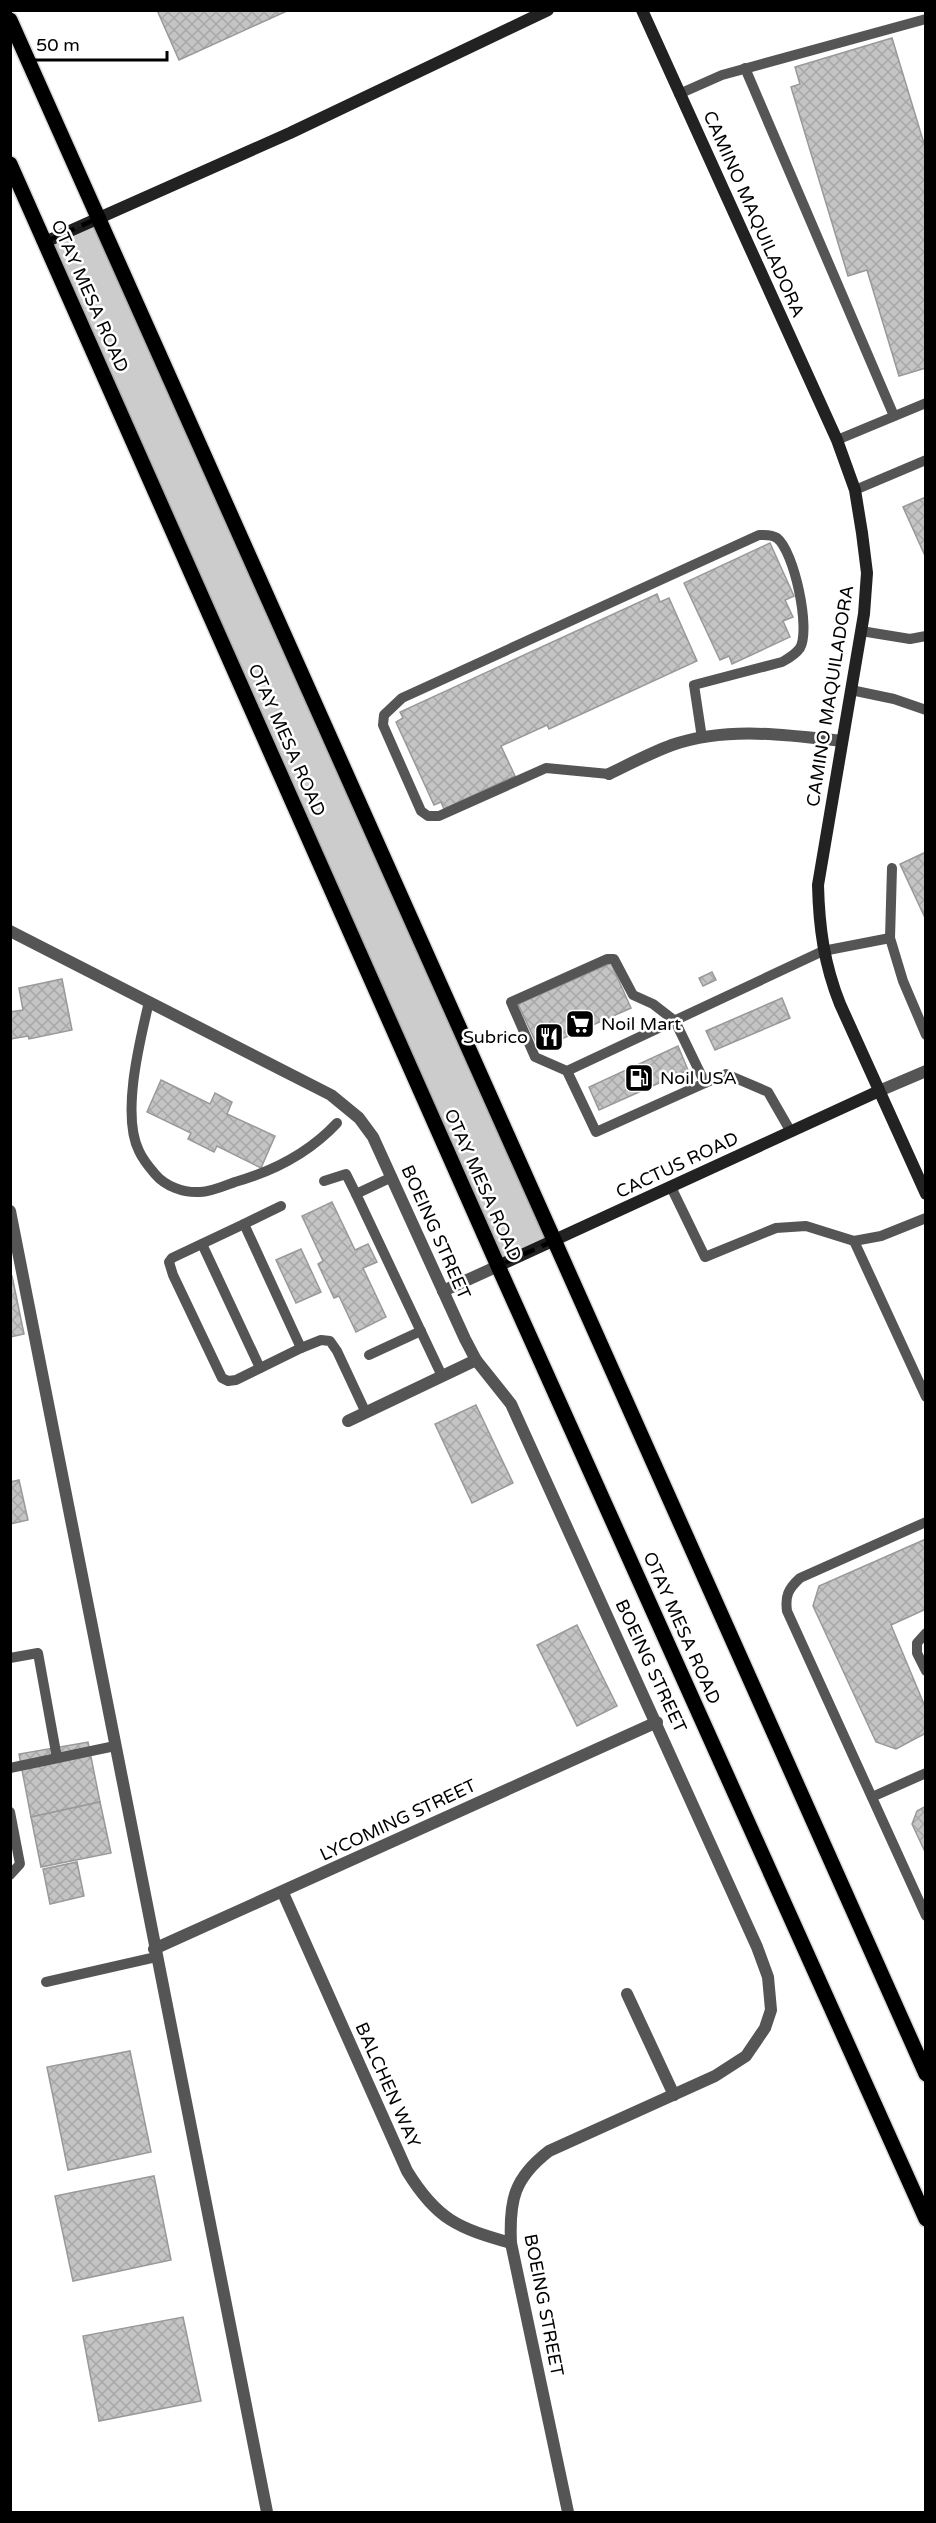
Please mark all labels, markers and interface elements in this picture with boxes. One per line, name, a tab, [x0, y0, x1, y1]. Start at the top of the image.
scale bar	[27, 24, 166, 62]
text: 50 m	[36, 34, 80, 56]
street label: CAMINO MAQUILADORA	[698, 107, 810, 321]
street label: OTAY MESA ROAD	[46, 216, 134, 376]
street label: CAMINO MAQUILADORA	[802, 584, 858, 808]
street label: OTAY MESA ROAD	[243, 660, 331, 820]
supermarket icon: Noil Mart	[564, 1008, 596, 1040]
place label: Noil Mart	[601, 1013, 681, 1035]
restaurant icon: Subrico	[533, 1021, 565, 1053]
place label: Subrico	[463, 1026, 528, 1048]
fuel station icon: Noil USA	[623, 1062, 655, 1094]
place label: Noil USA	[660, 1067, 737, 1089]
street label: OTAY MESA ROAD	[439, 1105, 527, 1265]
street label: CACTUS ROAD	[612, 1127, 742, 1203]
street label: BOEING STREET	[397, 1161, 475, 1303]
street label: OTAY MESA ROAD	[638, 1548, 726, 1708]
street label: BOEING STREET	[610, 1596, 692, 1736]
street label: LYCOMING STREET	[316, 1774, 480, 1866]
street label: BALCHEN WAY	[350, 2019, 426, 2152]
street label: BOEING STREET	[519, 2232, 569, 2378]

